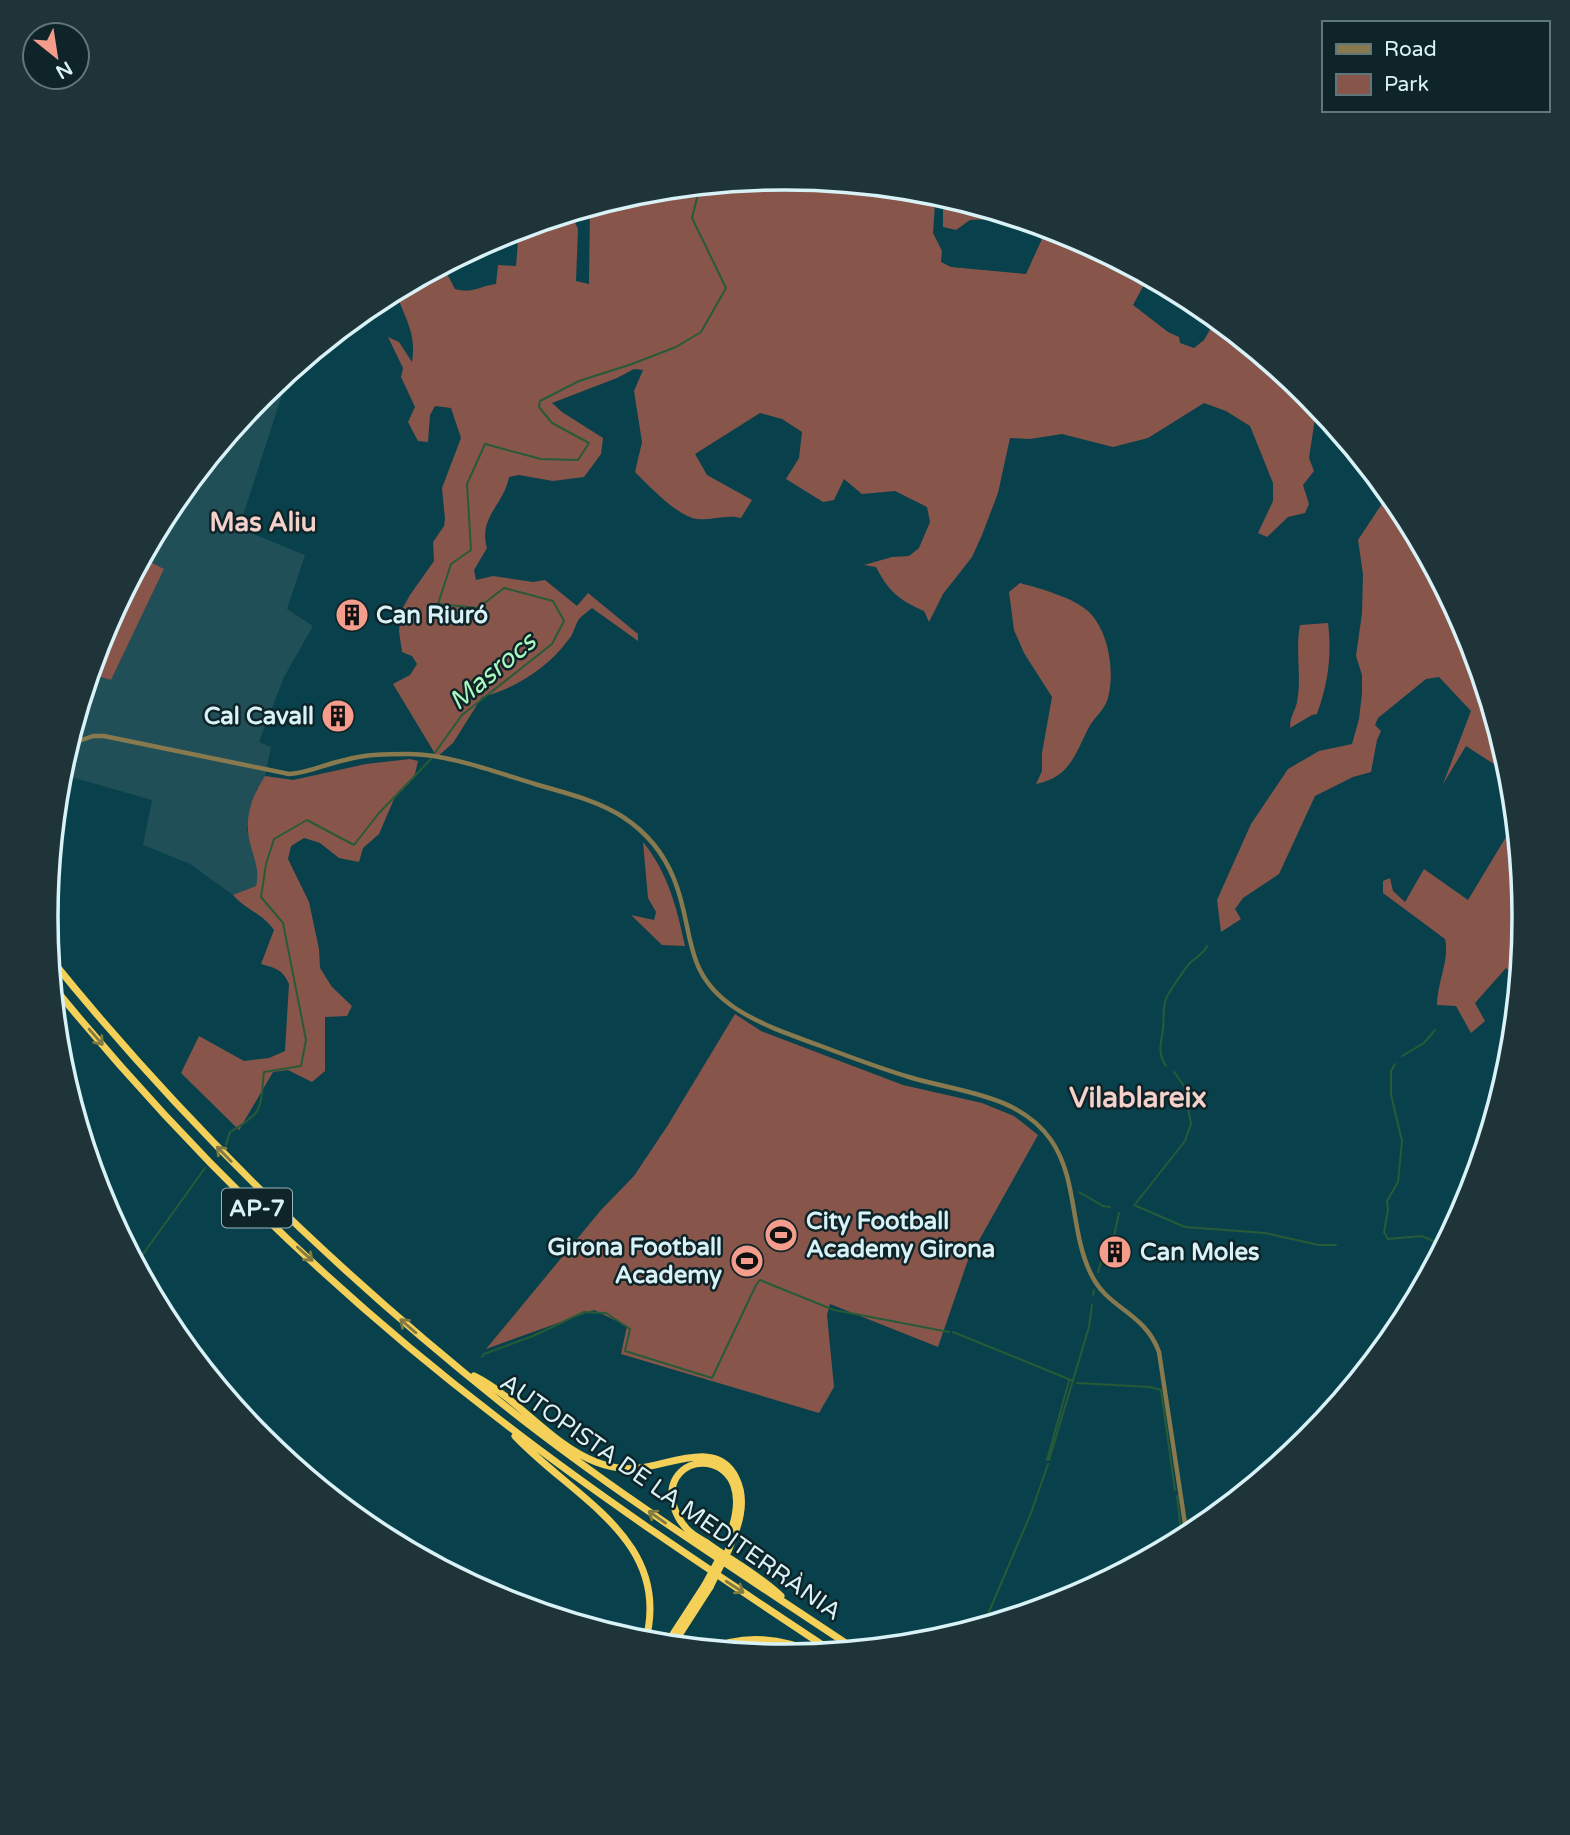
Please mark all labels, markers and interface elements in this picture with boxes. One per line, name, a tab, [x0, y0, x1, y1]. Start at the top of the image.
north arrow	[21, 21, 91, 91]
legend	[1322, 21, 1549, 112]
text: Road	[1384, 37, 1437, 62]
text: N	[52, 57, 76, 83]
text: Park	[1384, 72, 1429, 97]
district label: Mas Aliu	[210, 507, 317, 538]
building icon: Can Riuró	[333, 596, 371, 634]
place label: Can Riuró	[376, 601, 488, 630]
water label: Masrocs	[443, 625, 543, 717]
building icon: Cal Cavall	[319, 697, 357, 735]
place label: Cal Cavall	[204, 702, 314, 731]
one-way arrow	[88, 1028, 104, 1046]
district label: Vilablareix	[1069, 1081, 1207, 1115]
one-way arrow	[215, 1146, 232, 1163]
road number: AP-7	[222, 1189, 292, 1228]
place label: City Football Academy Girona	[806, 1207, 995, 1264]
sports icon: City Football Academy Girona	[762, 1216, 800, 1254]
place label: Girona Football Academy	[548, 1233, 722, 1290]
building icon: Can Moles	[1096, 1233, 1134, 1271]
place label: Can Moles	[1140, 1238, 1260, 1267]
sports icon: Girona Football Academy	[728, 1242, 766, 1280]
one-way arrow	[295, 1246, 313, 1262]
one-way arrow	[399, 1318, 417, 1334]
street label: AUTOPISTA DE LA MEDITERRÀNIA	[495, 1367, 847, 1627]
one-way arrow	[648, 1510, 667, 1524]
one-way arrow	[725, 1580, 744, 1594]

